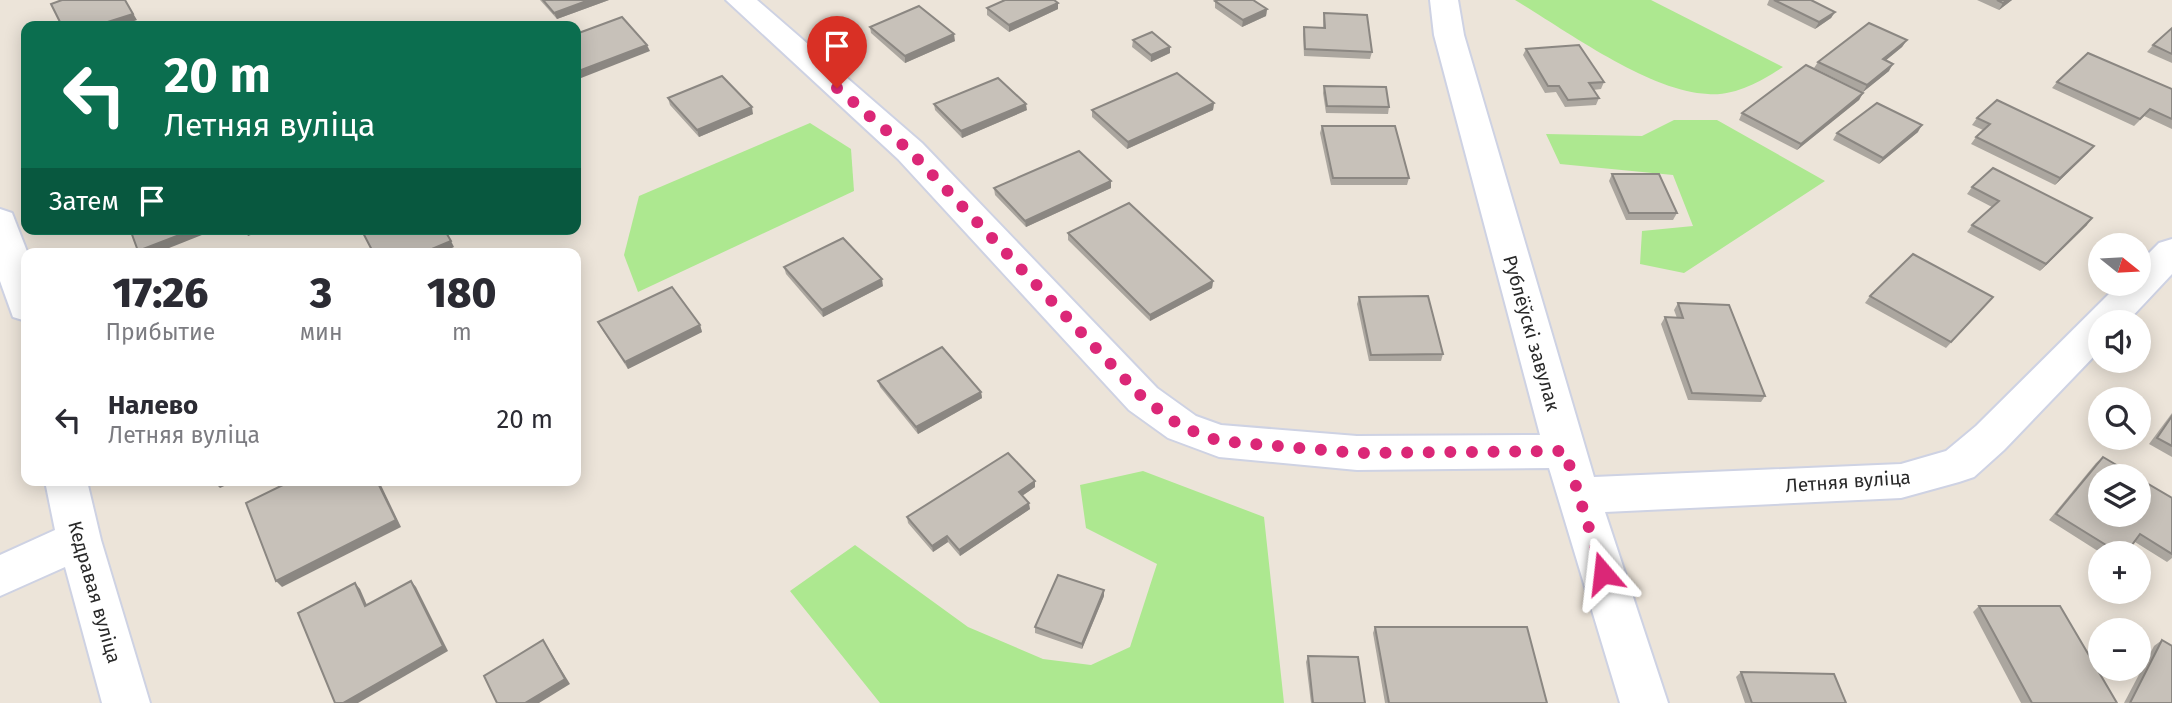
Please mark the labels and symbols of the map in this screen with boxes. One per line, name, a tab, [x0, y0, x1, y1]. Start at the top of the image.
pin	[807, 16, 867, 88]
north arrow	[2088, 233, 2151, 296]
street label: Рублёўскі завулак	[1498, 252, 1565, 414]
street label: Летняя вуліца	[1785, 466, 1911, 497]
street label: Кедравая вуліца	[63, 518, 126, 666]
position arrow	[1566, 536, 1640, 610]

